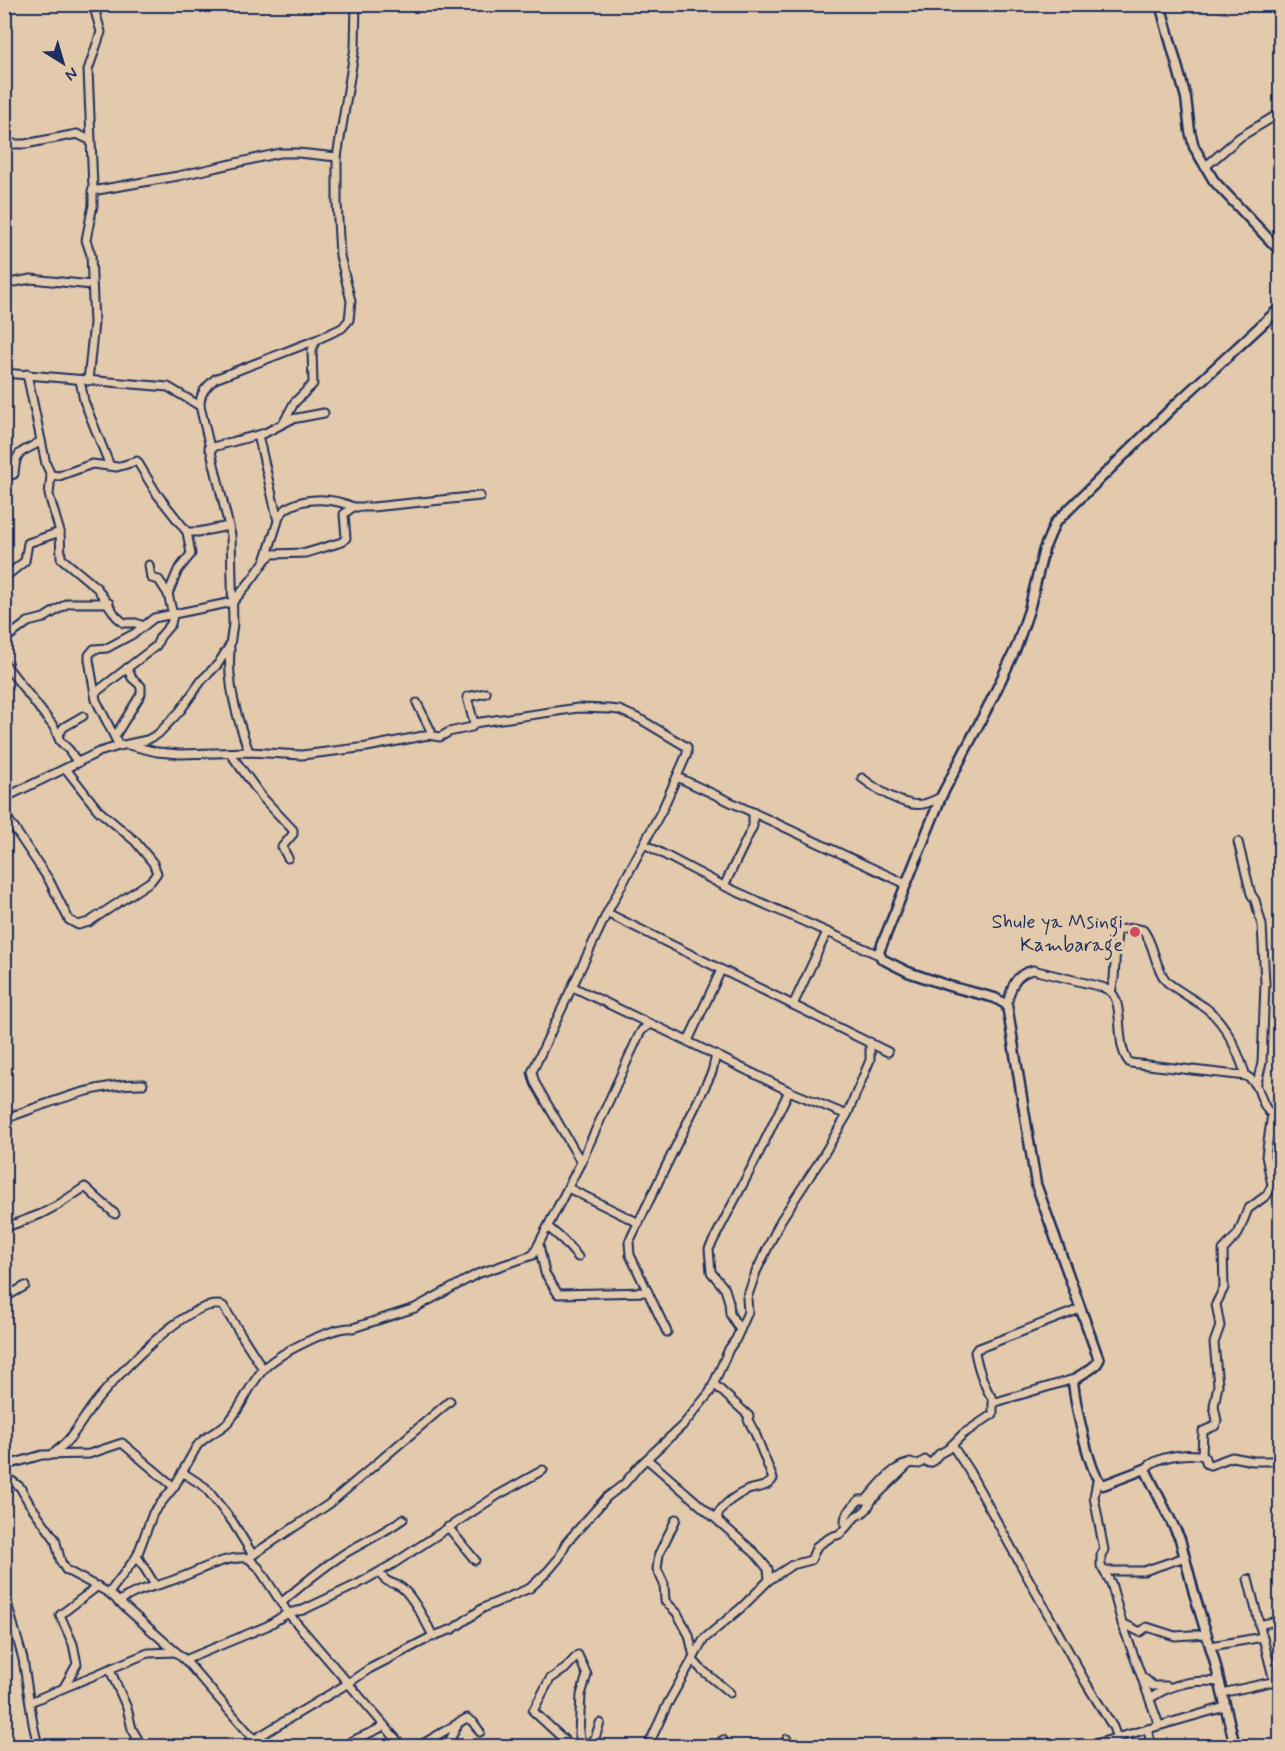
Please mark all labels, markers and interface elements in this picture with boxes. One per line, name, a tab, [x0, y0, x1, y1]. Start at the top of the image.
north arrow	[33, 33, 93, 93]
text: N	[61, 62, 82, 85]
place label: Shule ya Msingi Kambarage	[991, 909, 1123, 961]
marker: Shule ya Msingi Kambarage	[1128, 925, 1142, 939]

